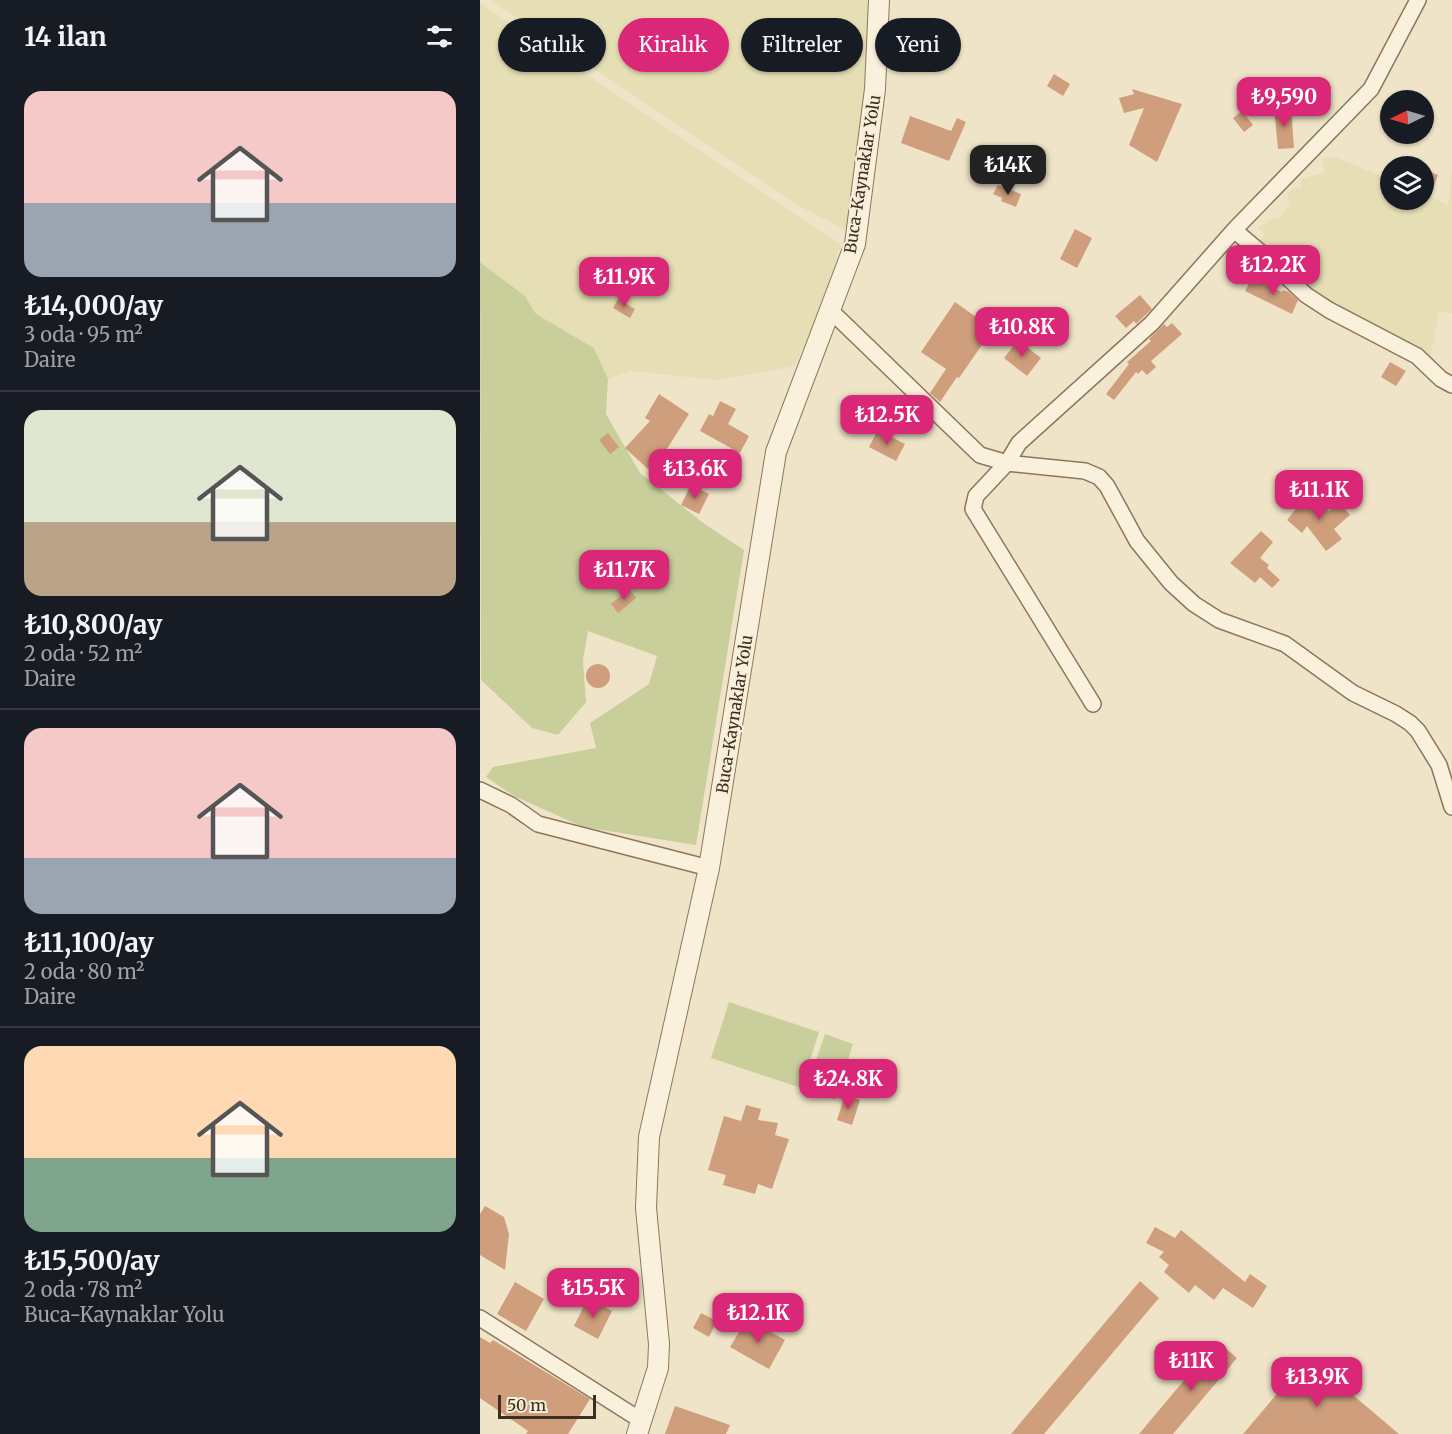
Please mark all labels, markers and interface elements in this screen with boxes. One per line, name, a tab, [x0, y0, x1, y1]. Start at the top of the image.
chip: Satılık	[498, 18, 606, 72]
chip: Kiralık	[618, 18, 729, 72]
chip: Filtreler	[741, 18, 863, 72]
chip: Yeni	[875, 18, 961, 72]
text: 14 ilan	[24, 20, 107, 53]
icon: filters	[423, 20, 456, 53]
pin: ₺9,590	[1235, 77, 1333, 128]
text: ₺9,590	[1251, 84, 1317, 109]
north arrow	[1380, 90, 1434, 144]
map controls	[1380, 90, 1434, 210]
street label: Buca-Kaynaklar Yolu	[840, 93, 884, 255]
icon: home	[186, 130, 294, 238]
pin: ₺14K	[972, 145, 1044, 196]
text: ₺14K	[984, 152, 1032, 177]
button: layers	[1380, 156, 1434, 210]
pin: ₺12.2K	[1224, 245, 1322, 296]
text: ₺12.2K	[1240, 252, 1306, 277]
pin: ₺11.9K	[575, 257, 673, 308]
text: ₺11.9K	[593, 264, 655, 289]
text: ₺14,000/ay	[24, 289, 163, 322]
pin: ₺10.8K	[973, 307, 1071, 358]
text: ₺10.8K	[989, 314, 1055, 339]
text: 3 oda · 95 m²	[24, 322, 143, 347]
text: Daire	[24, 347, 75, 372]
pin: ₺12.5K	[838, 395, 936, 446]
text: ₺12.5K	[854, 402, 920, 427]
icon: home	[186, 449, 294, 557]
pin: ₺13.6K	[646, 449, 744, 500]
text: ₺13.6K	[663, 456, 727, 481]
pin: ₺11.1K	[1270, 470, 1368, 521]
text: ₺11.1K	[1289, 477, 1349, 502]
pin: ₺11.7K	[575, 550, 673, 601]
text: ₺11.7K	[593, 557, 655, 582]
text: ₺10,800/ay	[24, 608, 163, 641]
street label: Buca-Kaynaklar Yolu	[712, 633, 756, 795]
text: 2 oda · 52 m²	[24, 641, 142, 666]
text: Daire	[24, 666, 75, 691]
icon: home	[186, 767, 294, 875]
text: ₺11,100/ay	[24, 926, 154, 959]
text: 2 oda · 80 m²	[24, 959, 144, 984]
text: Daire	[24, 984, 75, 1009]
pin: ₺24.8K	[799, 1059, 897, 1110]
text: ₺24.8K	[813, 1066, 883, 1091]
icon: home	[186, 1085, 294, 1193]
text: ₺15,500/ay	[24, 1244, 160, 1277]
pin: ₺15.5K	[544, 1268, 642, 1319]
text: ₺15.5K	[561, 1275, 625, 1300]
text: 2 oda · 78 m²	[24, 1277, 142, 1302]
pin: ₺12.1K	[709, 1293, 807, 1344]
text: ₺12.1K	[727, 1300, 789, 1325]
text: Buca-Kaynaklar Yolu	[24, 1302, 225, 1327]
pin: ₺11K	[1155, 1341, 1227, 1392]
text: ₺11K	[1168, 1348, 1214, 1373]
pin: ₺13.9K	[1268, 1357, 1366, 1408]
text: ₺13.9K	[1285, 1364, 1349, 1389]
scale bar	[498, 1392, 596, 1420]
text: 50 m	[507, 1395, 546, 1415]

